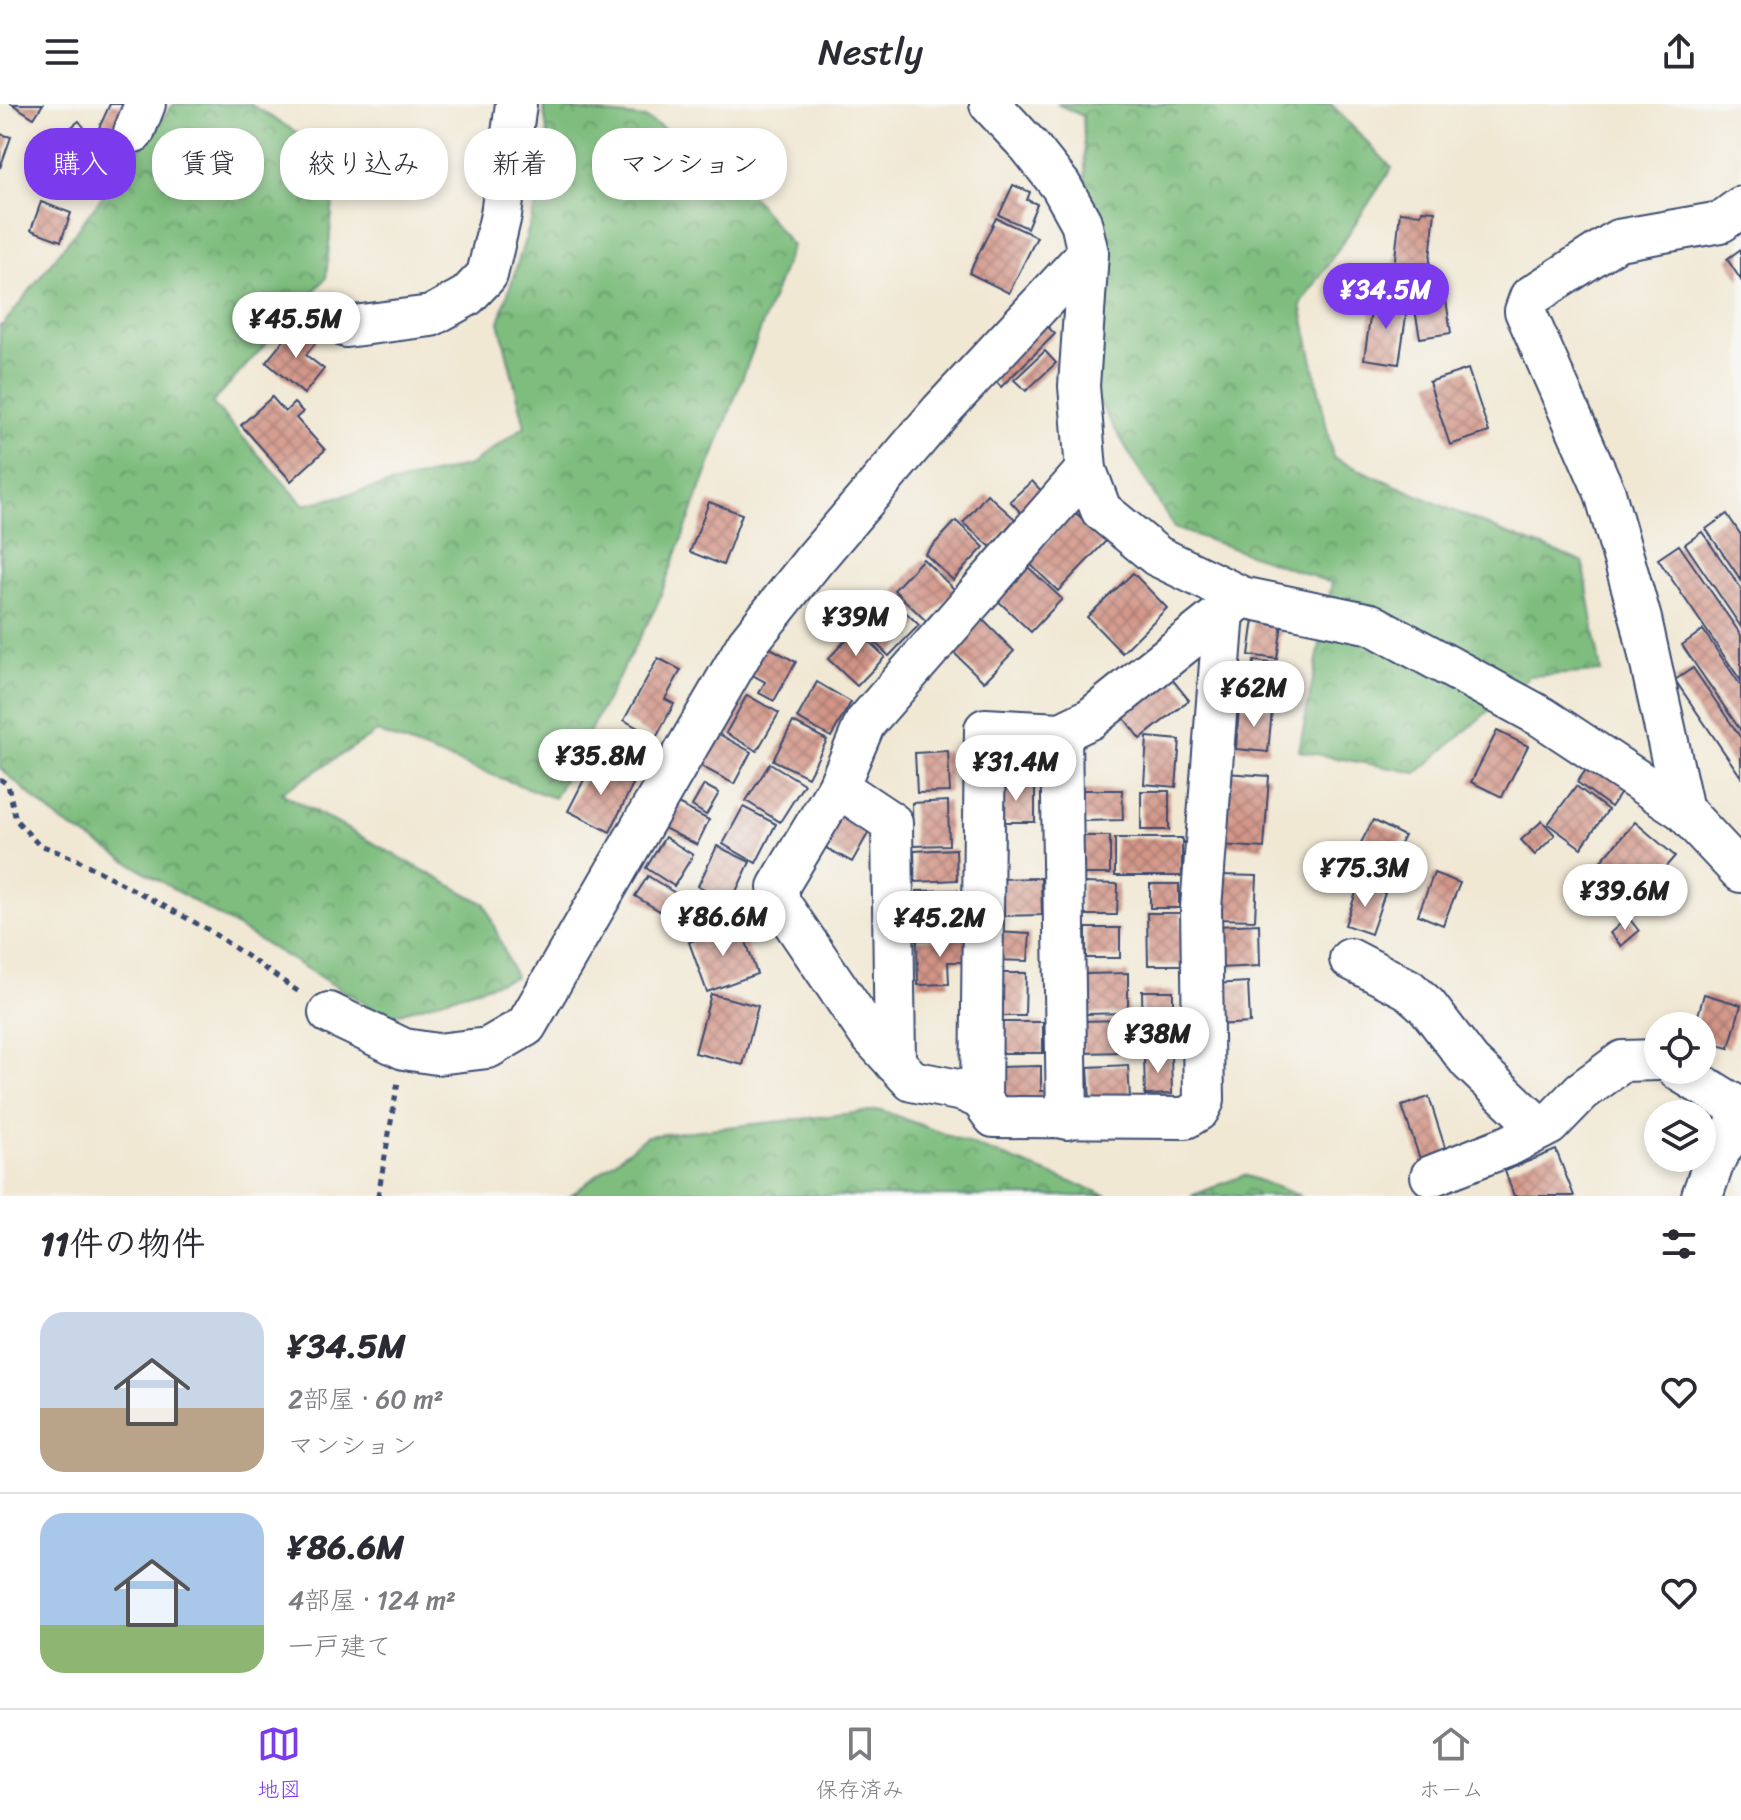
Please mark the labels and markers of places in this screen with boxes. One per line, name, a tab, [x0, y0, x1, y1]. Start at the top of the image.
pin: ¥34.5M	[1321, 263, 1451, 331]
pin: ¥45.5M	[231, 292, 361, 360]
pin: ¥39M	[809, 590, 903, 658]
pin: ¥62M	[1207, 661, 1301, 729]
pin: ¥35.8M	[536, 729, 666, 797]
pin: ¥31.4M	[951, 735, 1081, 803]
pin: ¥75.3M	[1300, 841, 1430, 909]
pin: ¥39.6M	[1560, 864, 1690, 932]
pin: ¥86.6M	[658, 890, 788, 958]
pin: ¥45.2M	[875, 891, 1005, 959]
pin: ¥38M	[1111, 1007, 1205, 1075]

